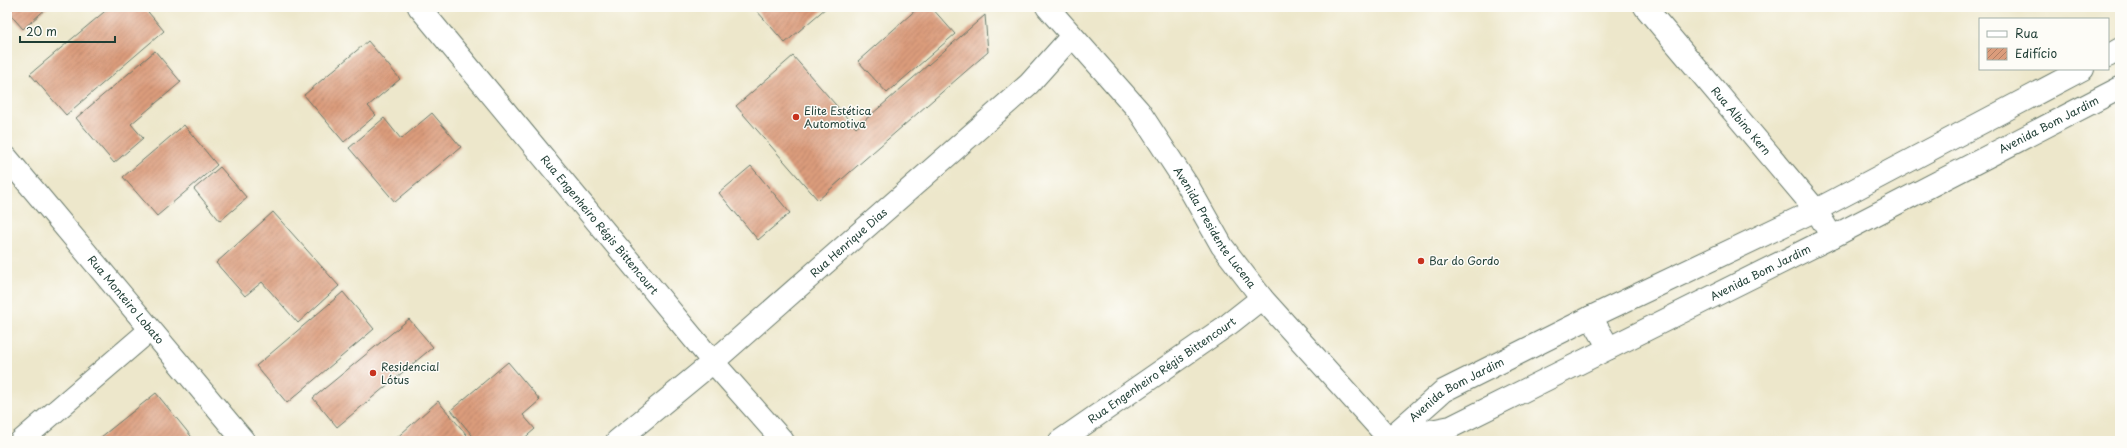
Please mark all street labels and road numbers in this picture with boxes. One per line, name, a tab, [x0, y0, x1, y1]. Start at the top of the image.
street label: Rua Albino Kern	[1707, 83, 1775, 159]
street label: Avenida Bom Jardim	[1996, 91, 2102, 157]
street label: Rua Engenheiro Régis Bittencourt	[537, 151, 663, 298]
street label: Avenida Presidente Lucena	[1170, 163, 1261, 292]
street label: Rua Henrique Dias	[806, 204, 891, 281]
street label: Avenida Bom Jardim	[1707, 240, 1813, 304]
street label: Rua Monteiro Lobato	[84, 251, 168, 348]
street label: Rua Engenheiro Régis Bittencourt	[1084, 312, 1240, 427]
street label: Avenida Bom Jardim	[1405, 353, 1507, 426]

